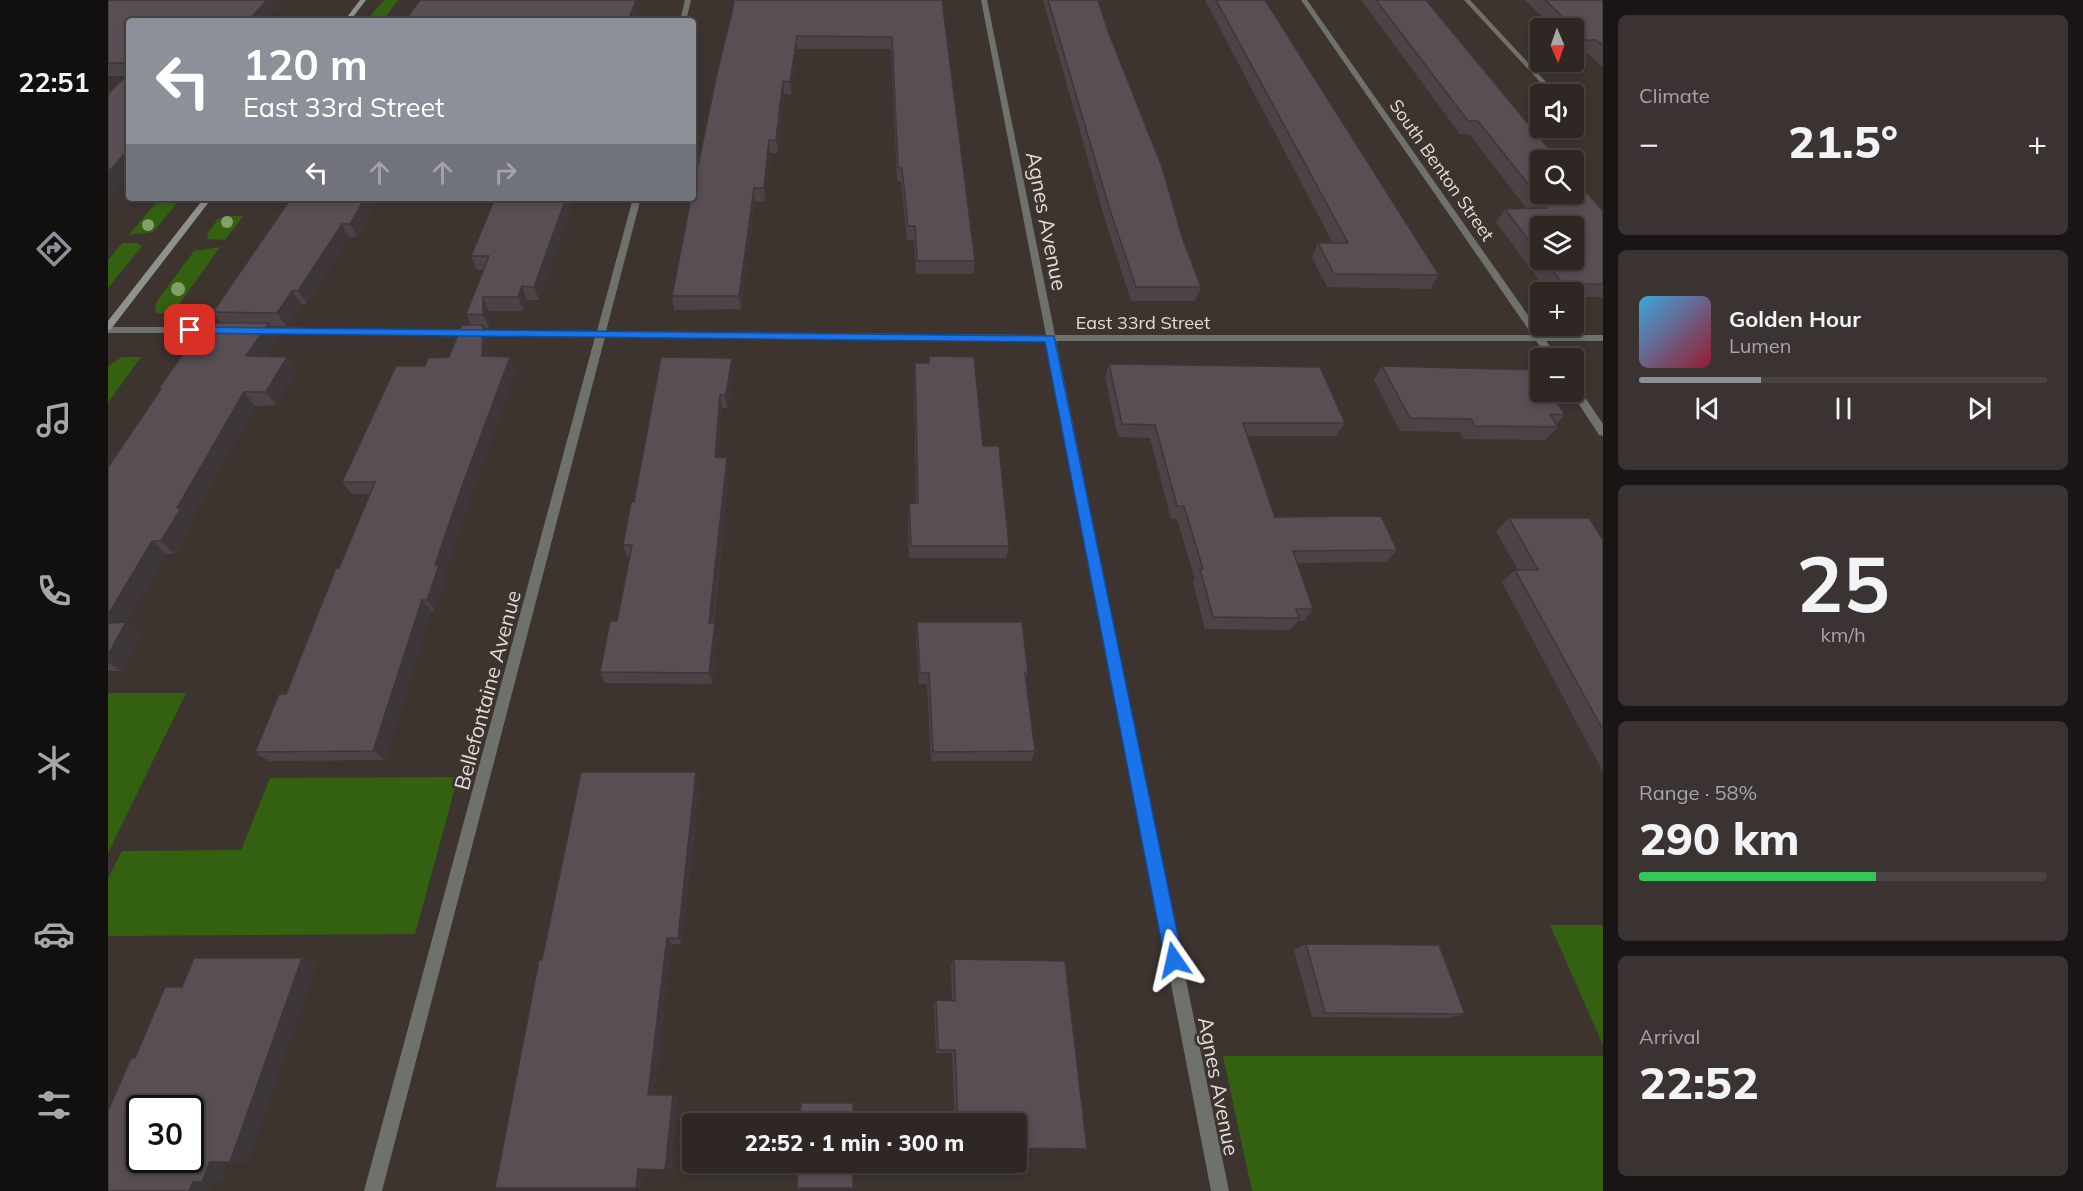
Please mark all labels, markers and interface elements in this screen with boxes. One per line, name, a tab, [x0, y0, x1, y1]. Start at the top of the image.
north arrow	[1530, 18, 1584, 72]
map controls	[1530, 18, 1584, 402]
text: 120 m	[243, 38, 368, 91]
icon: left	[144, 42, 222, 120]
text: 22:51	[18, 65, 90, 99]
text: Climate	[1639, 83, 1710, 108]
button: sound	[1530, 84, 1584, 138]
text: East 33rd Street	[243, 90, 445, 124]
street label: South Benton Street	[1385, 95, 1499, 245]
text: 21.5°	[1788, 113, 1898, 169]
text: −	[1639, 122, 1659, 163]
text: +	[2027, 122, 2047, 163]
street label: Agnes Avenue	[1021, 149, 1073, 293]
button: search	[1530, 150, 1584, 204]
icon: left	[300, 156, 333, 189]
icon: ahead	[363, 156, 396, 189]
icon: ahead	[426, 156, 459, 189]
icon: right	[489, 156, 522, 189]
button: layers	[1530, 216, 1584, 270]
icon: directions	[33, 228, 75, 270]
button: +	[1530, 282, 1584, 336]
pin	[164, 304, 215, 355]
text: Golden Hour	[1729, 305, 1861, 333]
street label: East 33rd Street	[1076, 311, 1210, 334]
icon: arrive	[173, 313, 206, 346]
text: Lumen	[1729, 333, 1791, 358]
button: −	[1530, 348, 1584, 402]
icon: previous	[1691, 392, 1724, 425]
icon: pause	[1827, 392, 1860, 425]
icon: next	[1963, 392, 1996, 425]
icon: music	[33, 399, 75, 441]
text: 25	[1796, 534, 1890, 632]
icon: phone	[33, 570, 75, 612]
street label: Bellefontaine Avenue	[448, 587, 526, 793]
text: km/h	[1820, 622, 1866, 647]
icon: climate	[33, 742, 75, 784]
text: Range · 58%	[1639, 780, 1757, 805]
text: 290 km	[1639, 810, 1800, 866]
icon: car	[33, 913, 75, 955]
position arrow	[1142, 928, 1206, 992]
street label: Agnes Avenue	[1193, 1014, 1245, 1158]
text: Arrival	[1639, 1024, 1700, 1049]
text: 22:52	[1639, 1054, 1759, 1110]
icon: filters	[33, 1084, 75, 1126]
speed limit sign: 30	[126, 1095, 204, 1173]
text: 22:52 · 1 min · 300 m	[745, 1129, 964, 1157]

